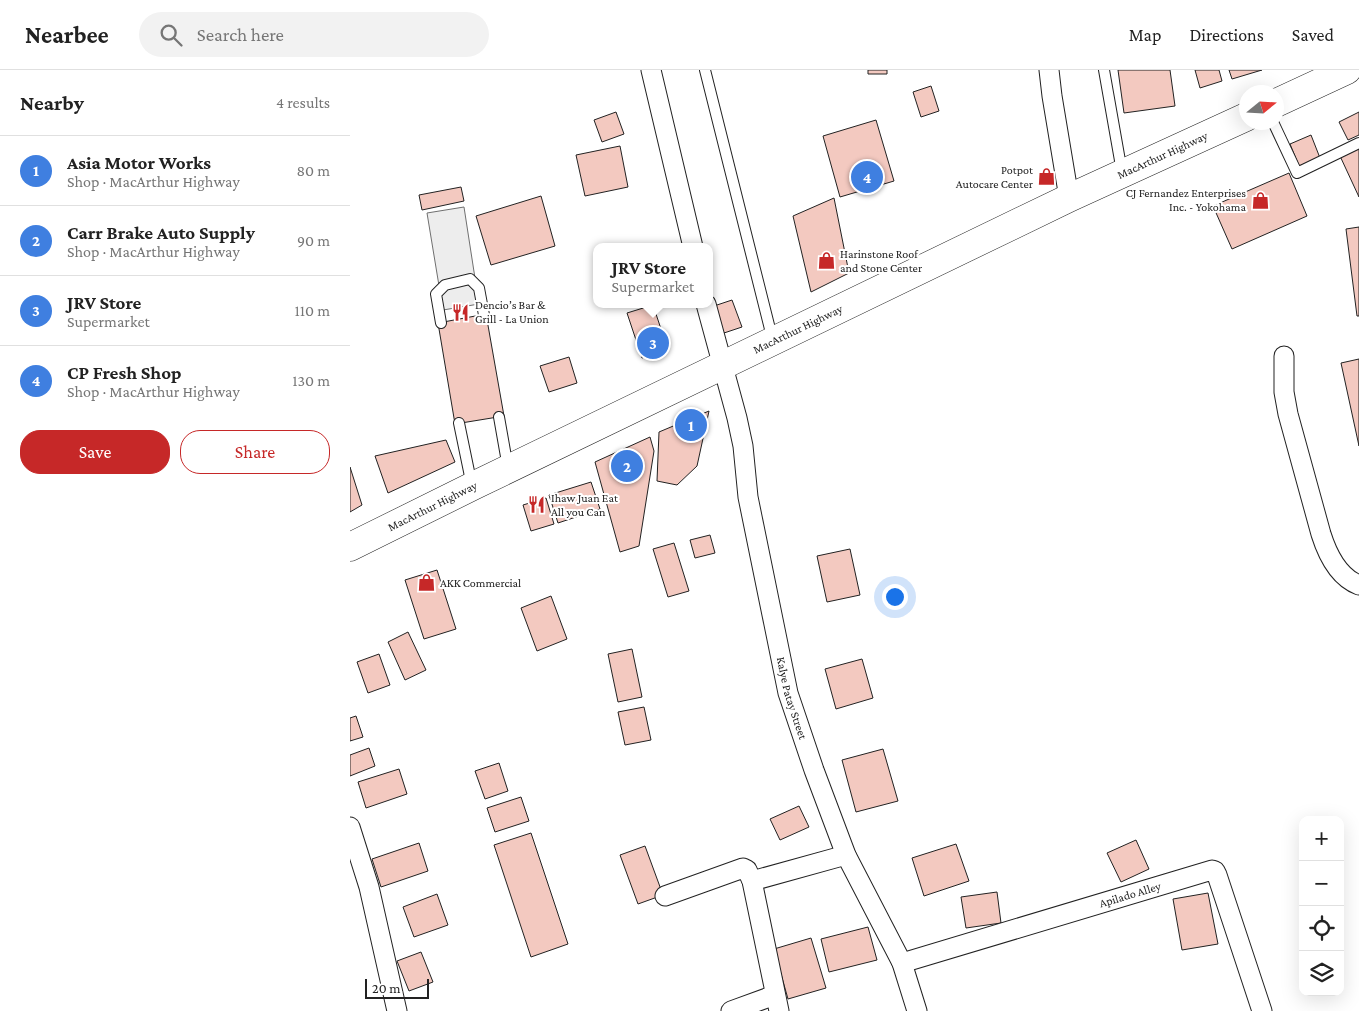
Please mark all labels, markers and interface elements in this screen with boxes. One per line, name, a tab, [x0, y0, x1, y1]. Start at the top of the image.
search box	[139, 12, 489, 57]
text: Nearbee	[25, 21, 109, 48]
icon: search	[157, 21, 185, 49]
text: Search here	[197, 24, 284, 45]
text: Map	[1129, 25, 1161, 45]
text: Directions	[1189, 25, 1264, 45]
text: Saved	[1292, 25, 1334, 45]
north arrow	[1239, 85, 1284, 130]
text: Nearby	[20, 91, 84, 115]
text: 4 results	[276, 94, 330, 111]
street label: MacArthur Highway	[1115, 128, 1210, 182]
text: Asia Motor Works	[67, 152, 211, 173]
pin: 4	[851, 158, 883, 196]
text: 1	[33, 162, 39, 179]
text: 80 m	[296, 162, 330, 179]
place label: Potpot Autocare Center	[956, 163, 1034, 191]
shop icon: Potpot Autocare Center	[1037, 167, 1057, 187]
text: Shop · MacArthur Highway	[67, 173, 240, 190]
place label: CJ Fernandez Enterprises Inc. - Yokohama	[1126, 186, 1246, 214]
shop icon: CJ Fernandez Enterprises Inc. - Yokohama	[1250, 190, 1270, 210]
text: Carr Brake Auto Supply	[67, 222, 255, 243]
text: 2	[32, 232, 40, 249]
text: 90 m	[297, 232, 330, 249]
text: Shop · MacArthur Highway	[67, 243, 240, 260]
popup	[593, 243, 713, 308]
place label: Harinstone Roof and Stone Center	[840, 247, 923, 275]
shop icon: Harinstone Roof and Stone Center	[816, 251, 836, 271]
text: JRV Store	[612, 257, 686, 278]
text: Supermarket	[612, 278, 694, 295]
text: JRV Store	[67, 292, 141, 313]
place label: Dencio’s Bar & Grill - La Union	[475, 298, 549, 326]
street label: MacArthur Highway	[751, 301, 845, 357]
text: 3	[32, 302, 40, 319]
text: 110 m	[294, 302, 330, 319]
restaurant icon: Dencio’s Bar & Grill - La Union	[451, 302, 471, 322]
text: Supermarket	[67, 313, 150, 330]
pin: 3	[637, 324, 669, 362]
text: CP Fresh Shop	[67, 362, 182, 383]
text: 4	[32, 372, 40, 389]
text: 130 m	[292, 372, 330, 389]
text: Shop · MacArthur Highway	[67, 383, 240, 400]
pin: 1	[675, 406, 707, 444]
button: Save	[20, 430, 170, 474]
button: Share	[180, 430, 330, 474]
pin: 2	[611, 447, 643, 485]
street label: MacArthur Highway	[385, 478, 480, 534]
place label: Ihaw Juan Eat All you Can	[551, 491, 619, 519]
restaurant icon: Ihaw Juan Eat All you Can	[527, 495, 547, 515]
shop icon: AKK Commercial	[416, 573, 436, 593]
place label: AKK Commercial	[440, 576, 521, 590]
your location	[882, 584, 908, 610]
street label: Kalye Patay Street	[774, 656, 810, 742]
map controls	[1299, 816, 1344, 996]
button: +	[1299, 816, 1344, 861]
button: −	[1299, 861, 1344, 906]
street label: Apilado Alley	[1098, 879, 1163, 910]
button: locate	[1299, 906, 1344, 951]
button: layers	[1299, 951, 1344, 996]
scale bar	[365, 976, 429, 999]
text: 20 m	[372, 980, 400, 996]

